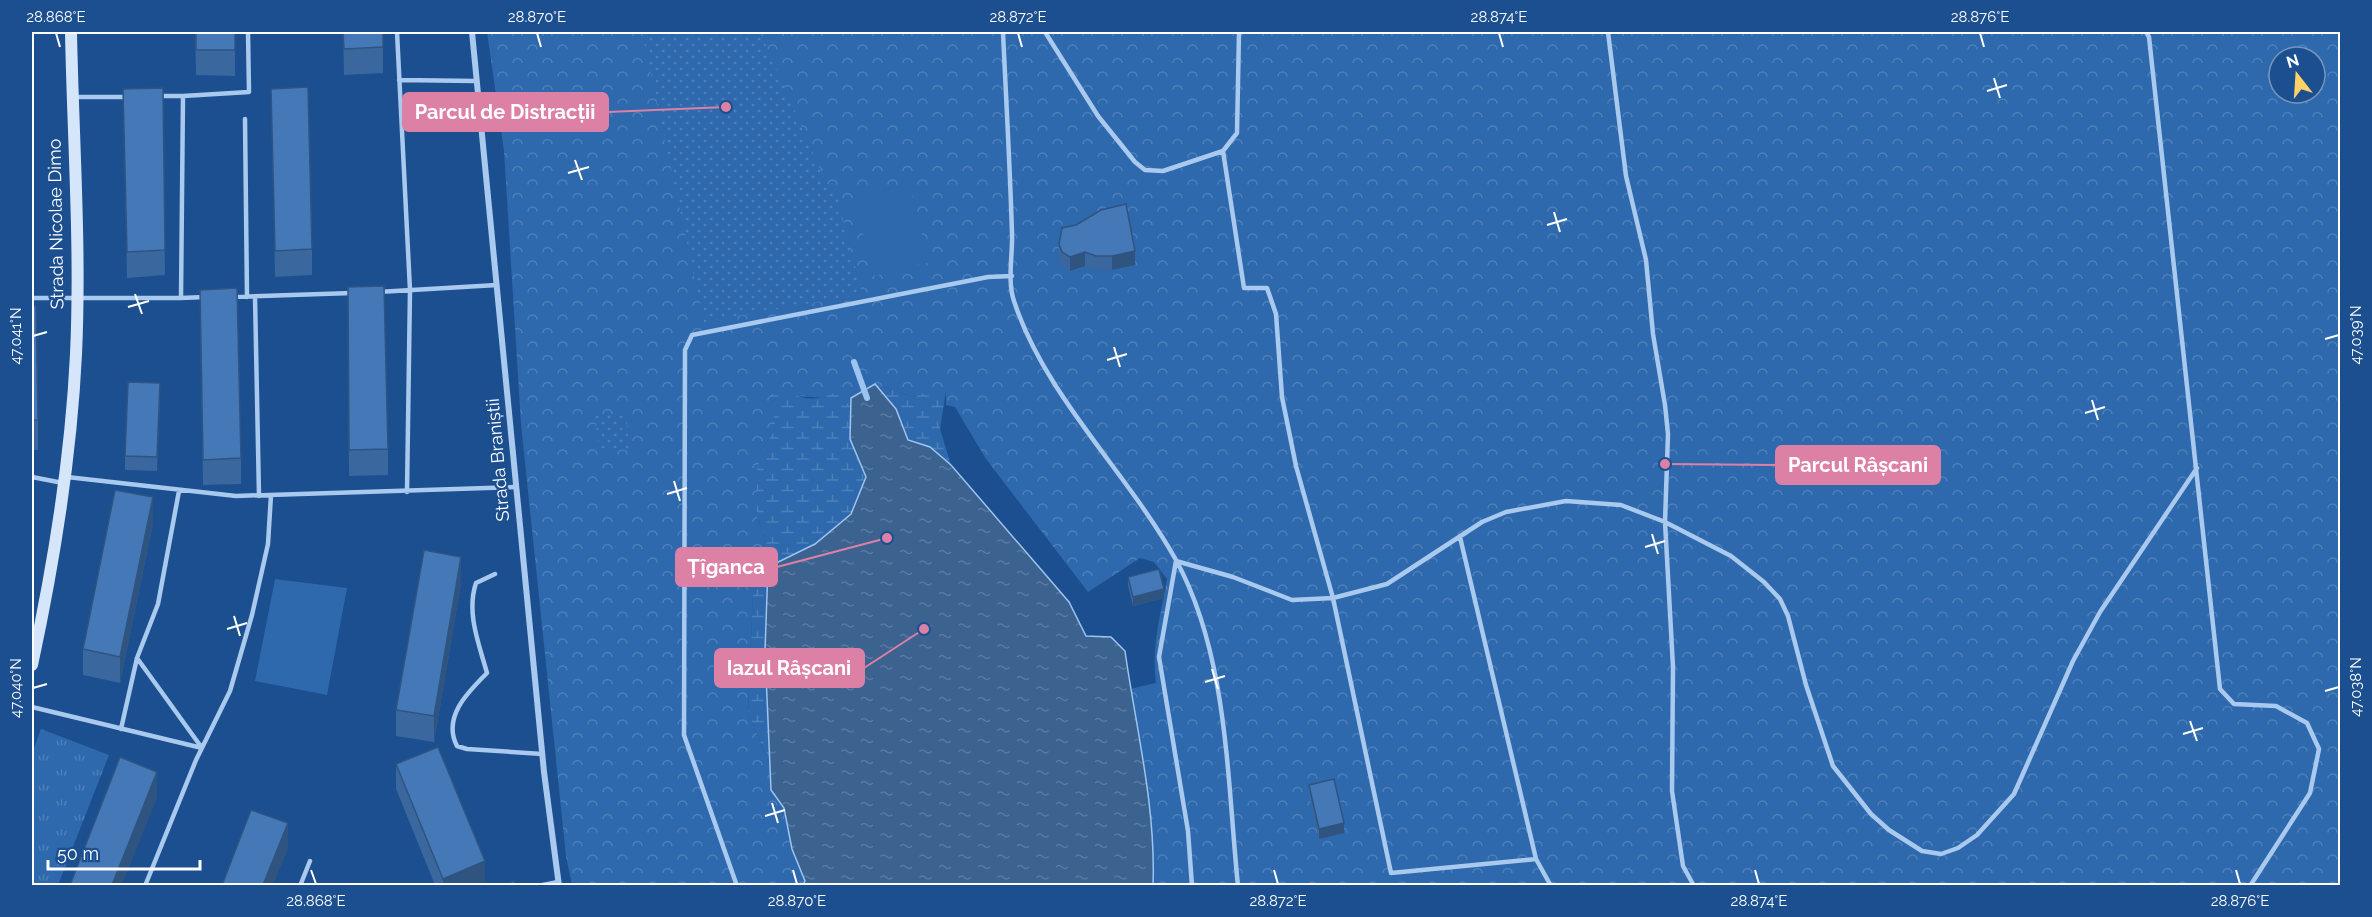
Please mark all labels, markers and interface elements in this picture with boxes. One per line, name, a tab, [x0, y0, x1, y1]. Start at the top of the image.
text: 28.868°E	[26, 8, 86, 26]
text: 28.870°E	[508, 8, 566, 26]
text: 28.872°E	[989, 8, 1047, 26]
text: 28.874°E	[1471, 8, 1527, 26]
text: 28.876°E	[1951, 8, 2009, 26]
north arrow	[2267, 45, 2327, 105]
text: N	[2284, 50, 2301, 72]
callout: Parcul de Distracții	[403, 93, 608, 131]
text: Parcul de Distracții	[415, 100, 595, 124]
street label: Strada Nicolae Dimo	[44, 138, 67, 310]
text: 47.039°N	[2347, 305, 2365, 365]
text: 47.041°N	[7, 307, 25, 365]
street label: Strada Braniștii	[482, 398, 513, 523]
callout: Parcul Râșcani	[1776, 446, 1940, 484]
text: Parcul Râșcani	[1788, 453, 1928, 477]
callout: Țîganca	[676, 548, 777, 586]
text: Țîganca	[687, 555, 765, 579]
callout: Iazul Râșcani	[715, 649, 864, 687]
text: Iazul Râșcani	[727, 656, 851, 680]
text: 47.038°N	[2347, 657, 2365, 717]
text: 47.040°N	[7, 658, 25, 718]
scale bar	[48, 833, 200, 871]
text: 50 m	[57, 843, 99, 864]
text: 28.868°E	[286, 892, 346, 910]
text: 28.870°E	[768, 892, 826, 910]
text: 28.872°E	[1249, 892, 1307, 910]
text: 28.874°E	[1731, 892, 1787, 910]
text: 28.876°E	[2211, 892, 2269, 910]

